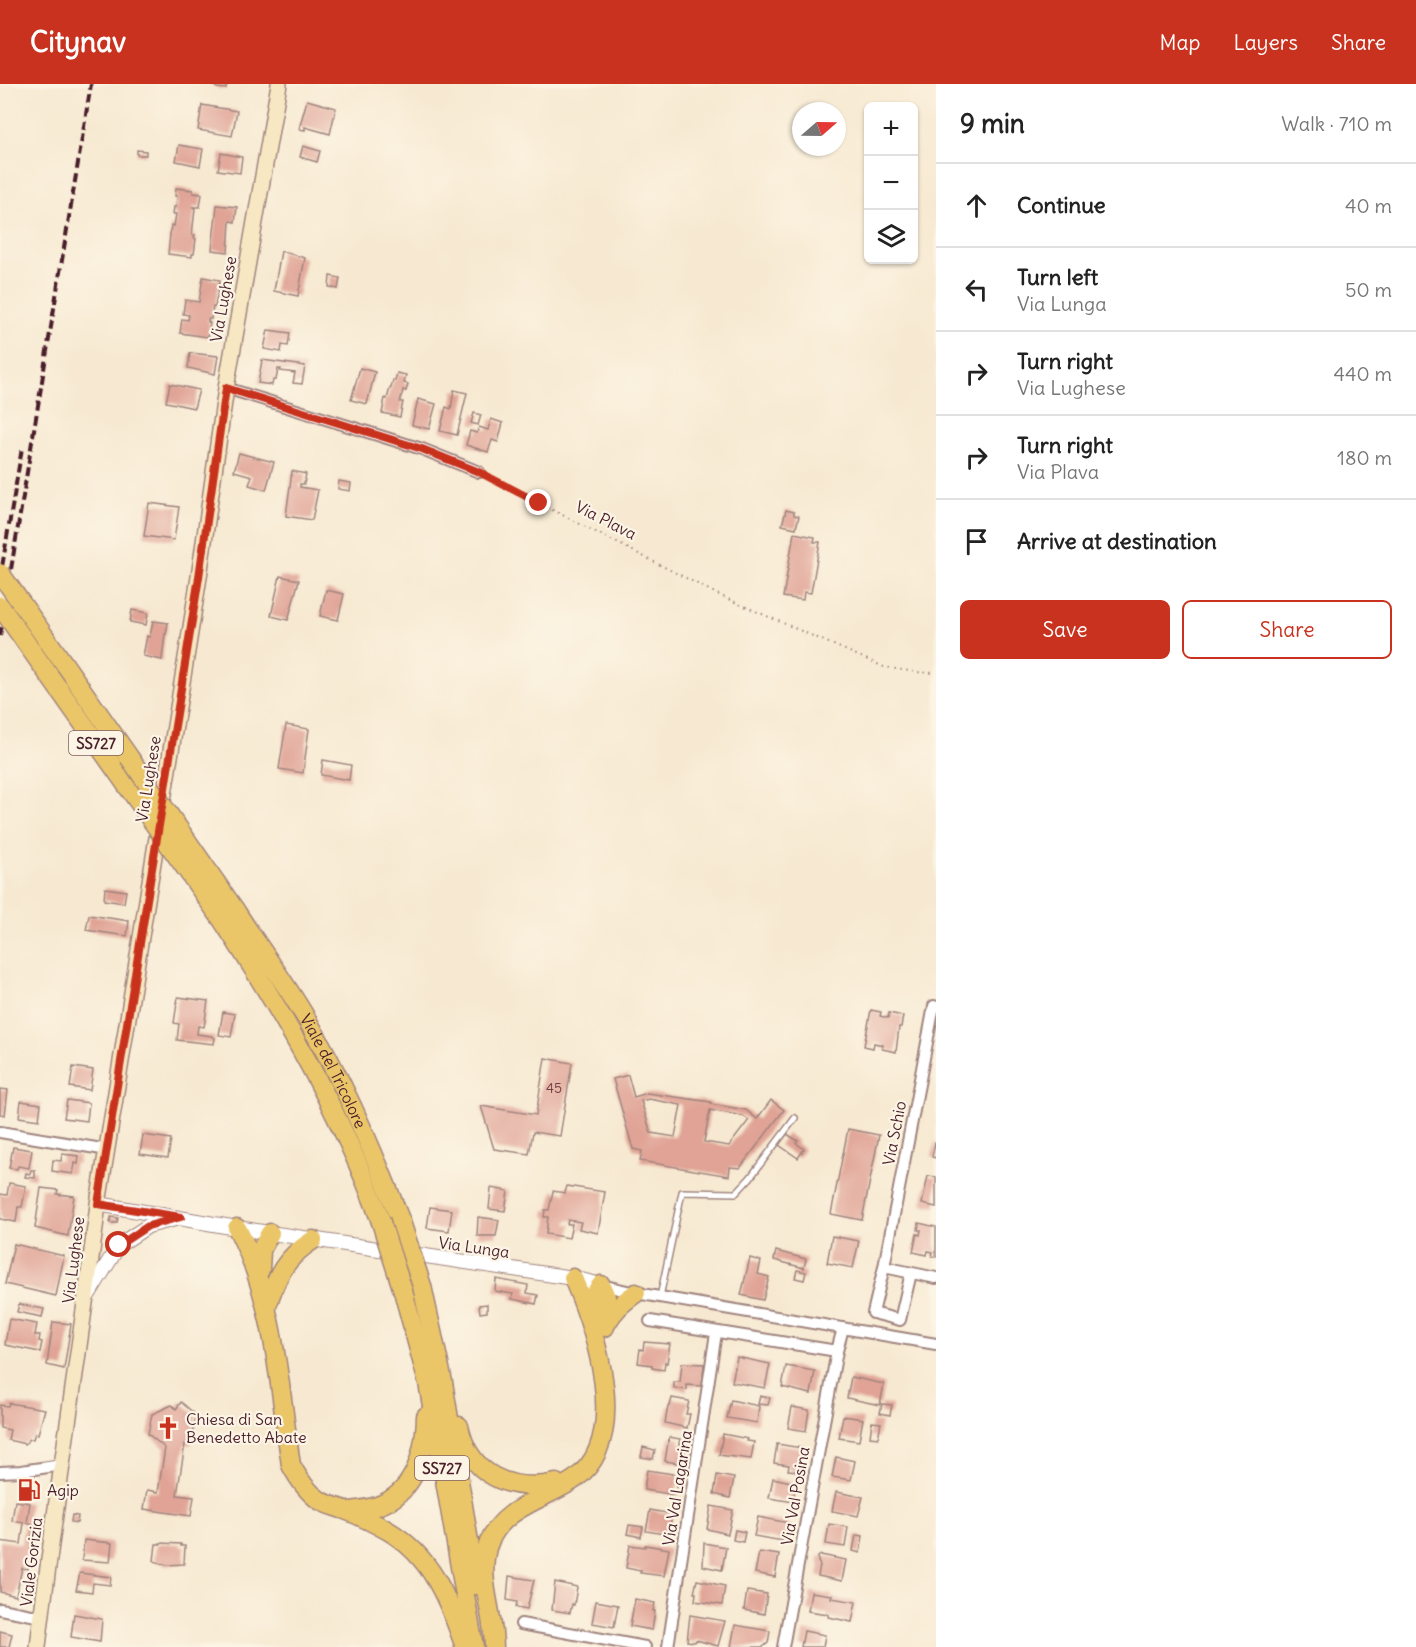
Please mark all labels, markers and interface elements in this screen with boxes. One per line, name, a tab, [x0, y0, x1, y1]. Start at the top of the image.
text: Citynav	[30, 24, 126, 60]
text: Map	[1160, 29, 1200, 56]
text: Layers	[1233, 29, 1298, 56]
text: Share	[1331, 29, 1386, 56]
north arrow	[792, 102, 846, 156]
map controls	[864, 102, 918, 264]
button: +	[864, 102, 918, 156]
text: 9 min	[960, 107, 1025, 140]
text: Walk · 710 m	[1281, 111, 1392, 136]
button: −	[864, 156, 918, 210]
icon: ahead	[960, 189, 993, 222]
text: Continue	[1017, 191, 1106, 219]
text: 40 m	[1345, 193, 1392, 218]
button: layers	[864, 210, 918, 264]
street label: Via Lughese	[206, 254, 240, 344]
text: Turn left	[1017, 263, 1098, 291]
icon: left	[960, 273, 993, 306]
text: 50 m	[1345, 277, 1392, 302]
text: Via Lunga	[1017, 291, 1107, 316]
text: Turn right	[1017, 347, 1113, 375]
icon: right	[960, 357, 993, 390]
text: 440 m	[1333, 361, 1392, 386]
text: Via Lughese	[1017, 375, 1126, 400]
text: Turn right	[1017, 431, 1113, 459]
icon: right	[960, 441, 993, 474]
text: 180 m	[1337, 445, 1392, 470]
text: Via Plava	[1017, 459, 1099, 484]
route end	[525, 489, 551, 515]
street label: Via Plava	[572, 496, 640, 544]
icon: arrive	[960, 525, 993, 558]
text: Arrive at destination	[1017, 527, 1217, 555]
button: Save	[960, 600, 1170, 659]
button: Share	[1182, 600, 1392, 659]
road number: SS727	[69, 731, 123, 755]
street label: Via Lughese	[131, 734, 165, 824]
street label: Viale del Tricolore	[296, 1010, 371, 1131]
house number: 45	[546, 1079, 562, 1097]
street label: Via Schio	[878, 1099, 910, 1167]
street label: Via Lughese	[58, 1216, 88, 1304]
route start	[105, 1231, 131, 1257]
street label: Via Lunga	[437, 1232, 511, 1262]
place label: Chiesa di San Benedetto Abate	[186, 1409, 307, 1447]
church icon: Chiesa di San Benedetto Abate	[155, 1415, 181, 1441]
street label: Via Val Lagarina	[658, 1429, 696, 1547]
street label: Via Val Posina	[776, 1445, 814, 1547]
road number: SS727	[415, 1456, 469, 1480]
fuel station icon: Agip	[16, 1477, 42, 1503]
place label: Agip	[47, 1480, 79, 1500]
street label: Viale Gorizia	[16, 1516, 46, 1608]

